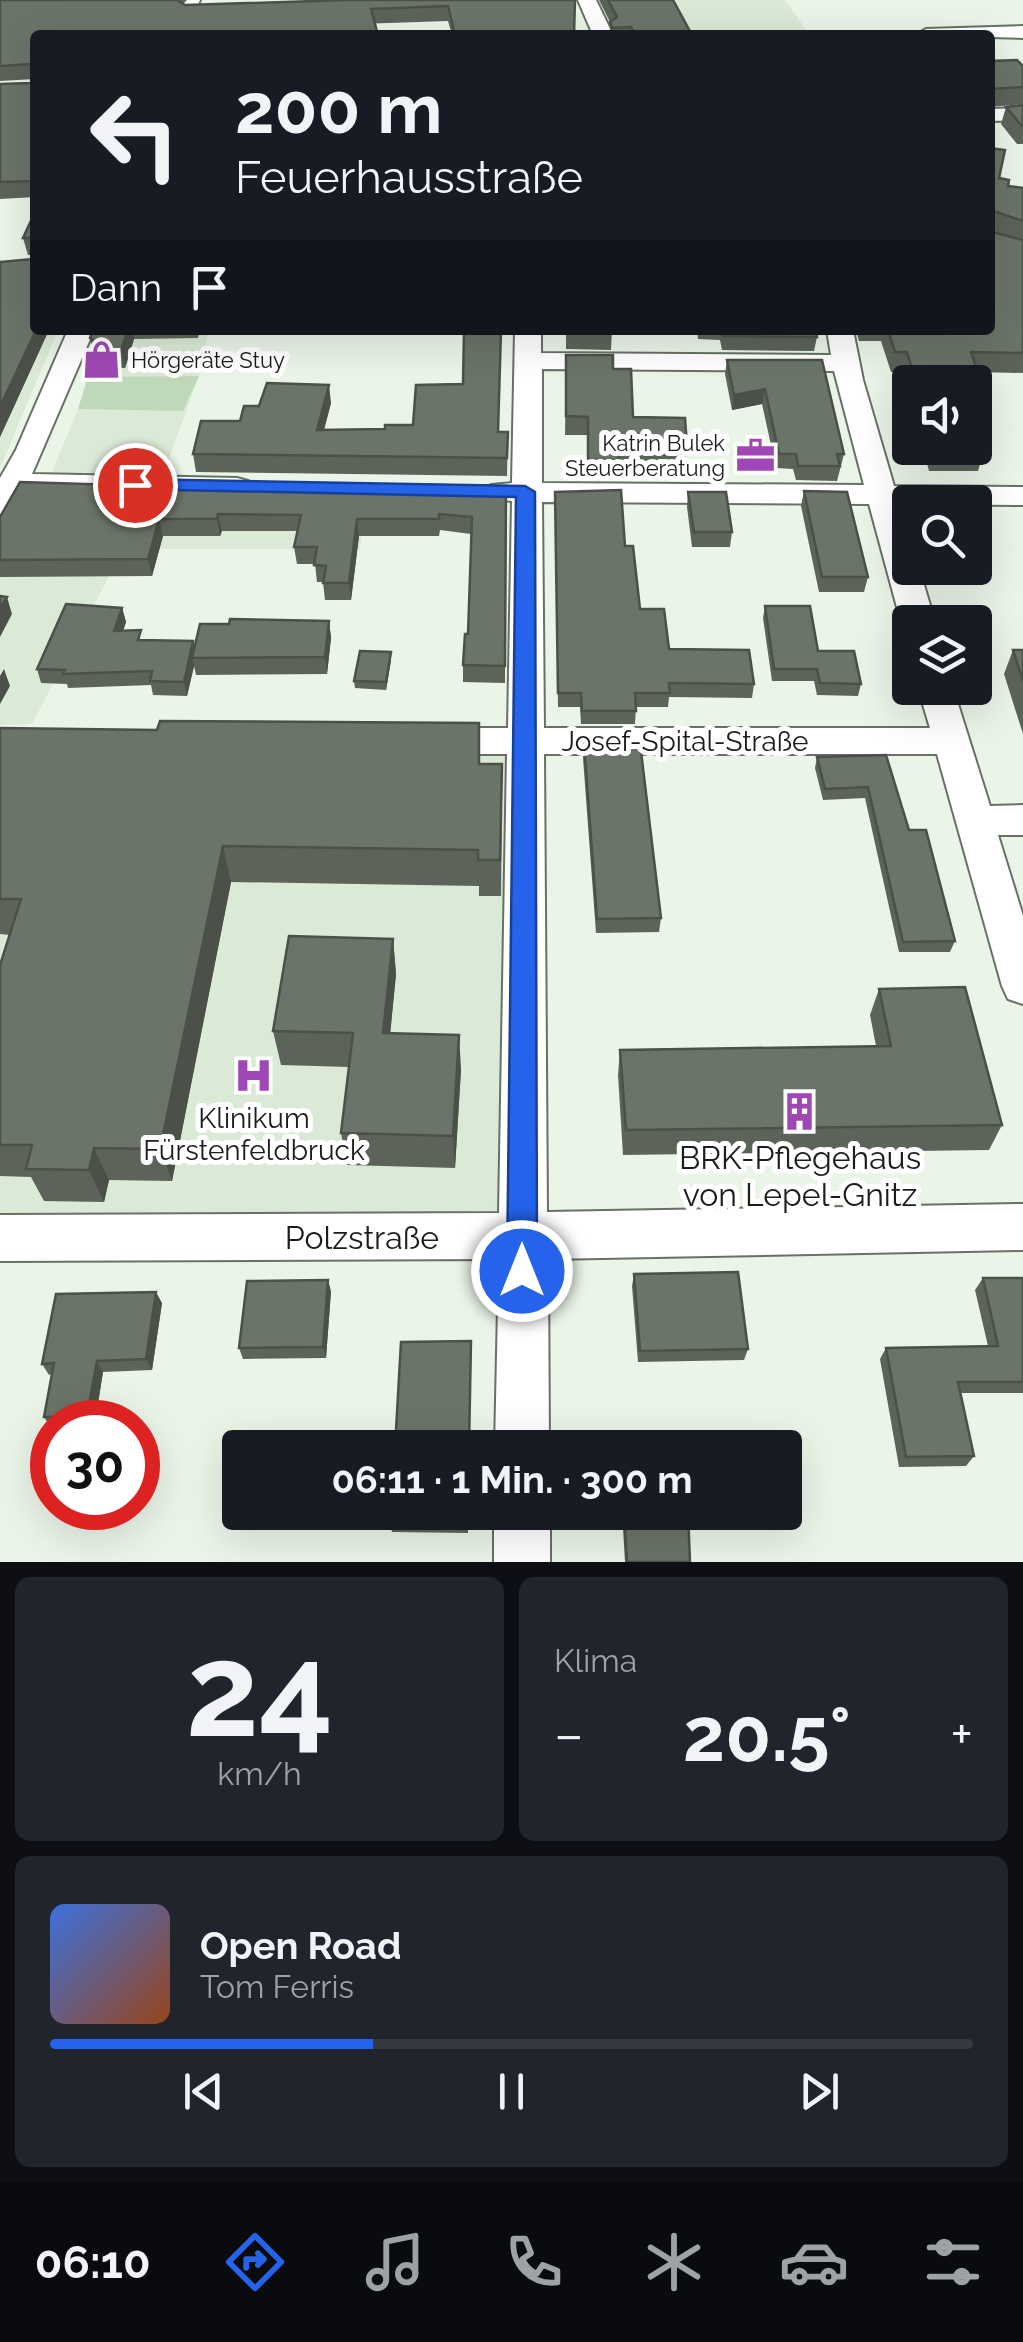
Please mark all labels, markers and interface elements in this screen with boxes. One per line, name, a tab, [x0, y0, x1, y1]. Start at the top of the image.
text: 200 m	[235, 67, 442, 149]
icon: left	[70, 70, 200, 200]
text: Feuerhausstraße	[235, 151, 583, 204]
icon: arrive	[182, 260, 237, 315]
text: Dann	[70, 265, 162, 310]
shop icon: Hörgeräte Stuy	[80, 339, 122, 381]
place label: Hörgeräte Stuy	[131, 347, 285, 373]
map controls	[892, 365, 992, 705]
button: sound	[892, 365, 992, 465]
place label: Katrin Bulek Steuerberatung	[565, 430, 725, 481]
office icon: Katrin Bulek Steuerberatung	[734, 435, 776, 477]
pin	[93, 443, 178, 528]
icon: arrive	[108, 458, 163, 513]
button: search	[892, 485, 992, 585]
button: layers	[892, 605, 992, 705]
street label: Josef-Spital-Straße	[561, 725, 809, 758]
hospital icon: Klinikum Fürstenfeldbruck	[233, 1054, 275, 1096]
building icon: BRK-Pflegehaus von Lepel-Gnitz	[779, 1091, 821, 1133]
place label: Klinikum Fürstenfeldbruck	[143, 1102, 365, 1167]
place label: BRK-Pflegehaus von Lepel-Gnitz	[679, 1139, 921, 1213]
street label: Polzstraße	[285, 1219, 439, 1256]
position arrow	[470, 1219, 574, 1323]
speed limit sign: 30	[30, 1400, 160, 1530]
text: 06:11 · 1 Min. · 300 m	[331, 1457, 693, 1502]
text: 24	[186, 1614, 333, 1766]
text: Klima	[554, 1642, 637, 1679]
text: 20.5°	[683, 1690, 851, 1779]
text: −	[554, 1702, 584, 1767]
text: +	[950, 1702, 973, 1767]
text: km/h	[217, 1755, 302, 1792]
text: Open Road	[200, 1923, 401, 1968]
text: Tom Ferris	[200, 1968, 354, 2005]
icon: previous	[176, 2064, 231, 2119]
icon: pause	[484, 2064, 539, 2119]
icon: next	[792, 2064, 847, 2119]
icon: directions	[220, 2227, 290, 2297]
icon: music	[360, 2227, 430, 2297]
icon: phone	[499, 2227, 569, 2297]
icon: climate	[639, 2227, 709, 2297]
icon: car	[779, 2227, 849, 2297]
icon: filters	[918, 2227, 988, 2297]
text: 06:10	[35, 2236, 151, 2289]

